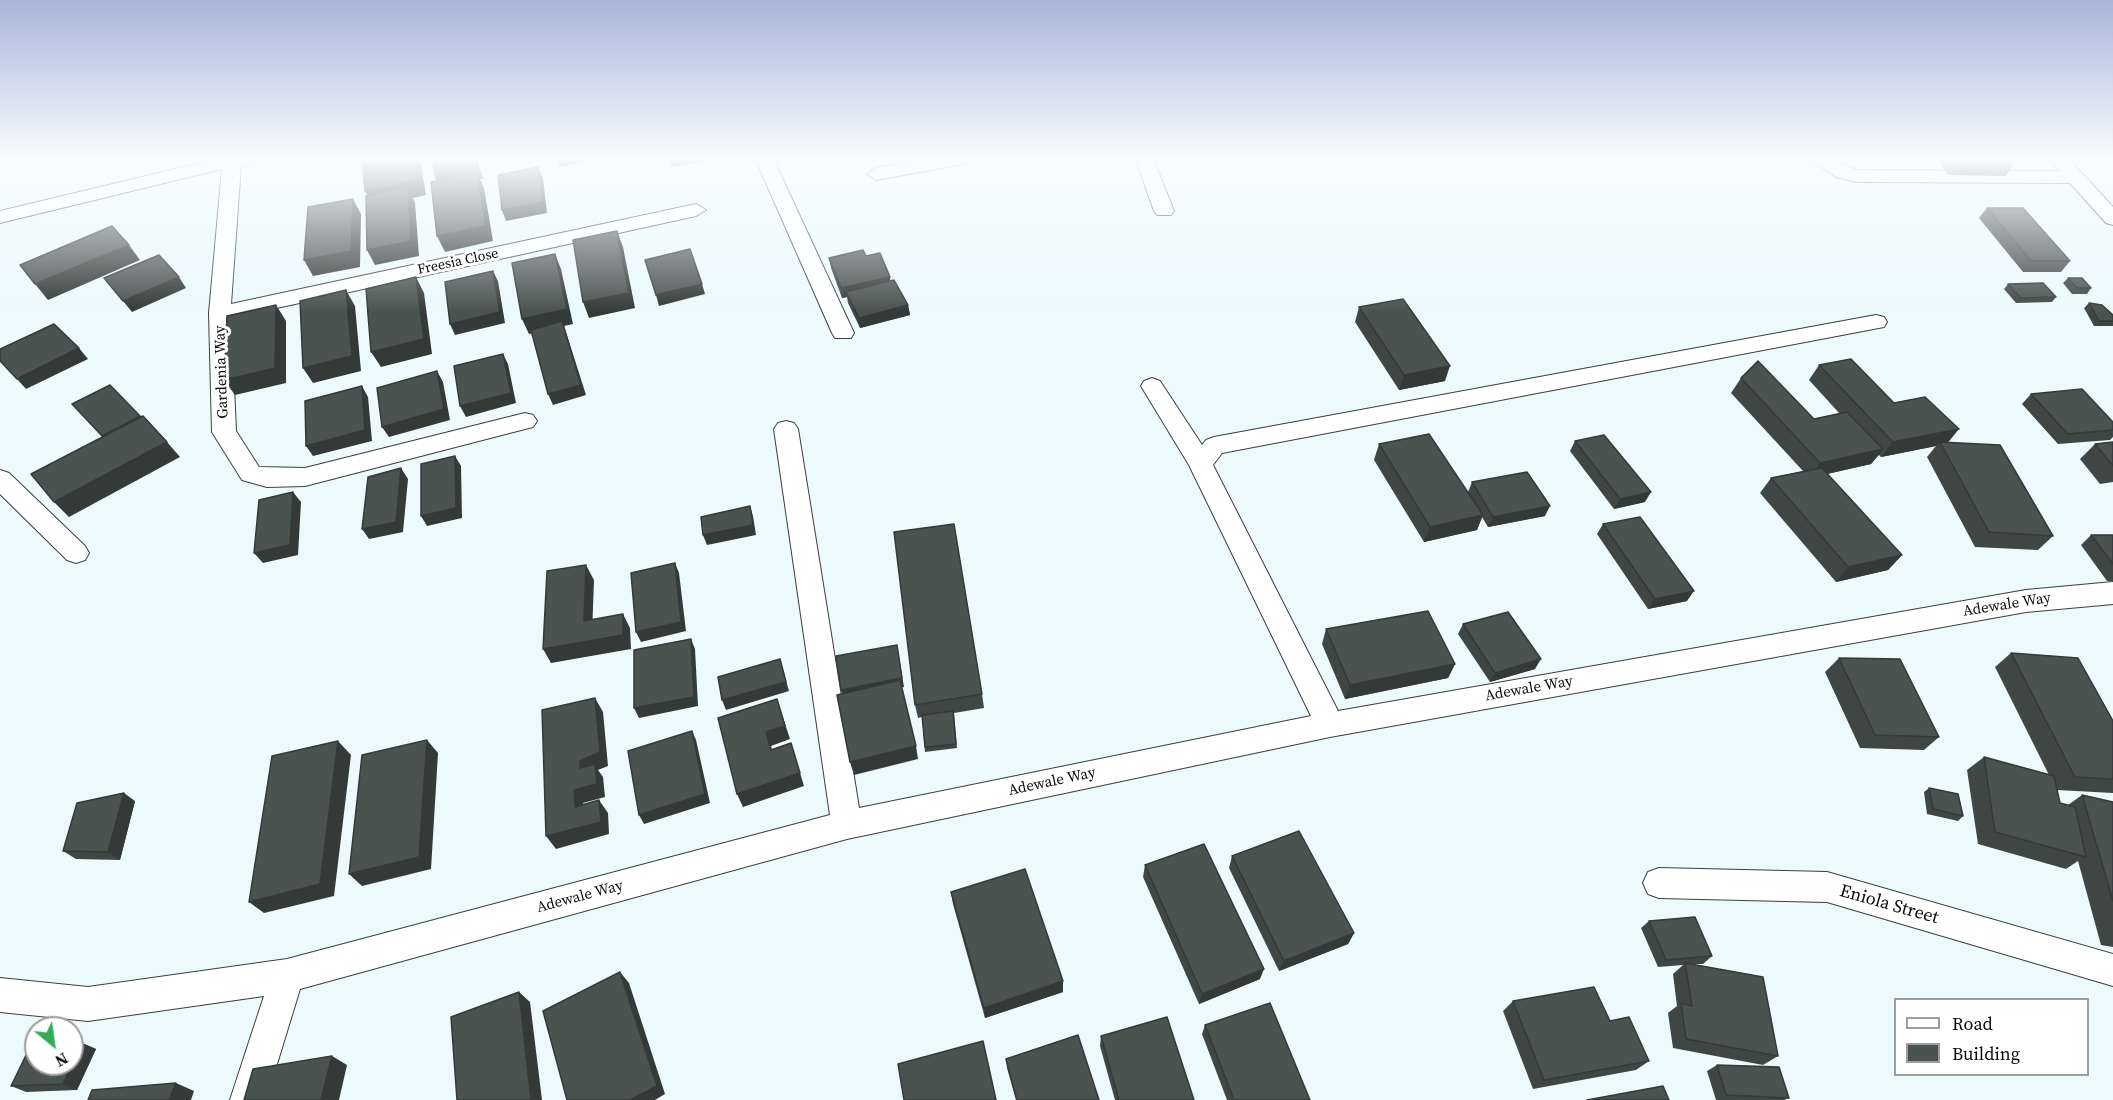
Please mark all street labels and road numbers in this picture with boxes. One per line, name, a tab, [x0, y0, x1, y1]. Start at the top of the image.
street label: Freesia Close	[416, 245, 500, 279]
street label: Gardenia Way	[211, 325, 233, 419]
street label: Adewale Way	[1962, 589, 2052, 621]
street label: Adewale Way	[1484, 672, 1574, 706]
street label: Adewale Way	[1007, 764, 1097, 800]
street label: Adewale Way	[535, 877, 625, 917]
street label: Eniola Street	[1837, 881, 1941, 929]

